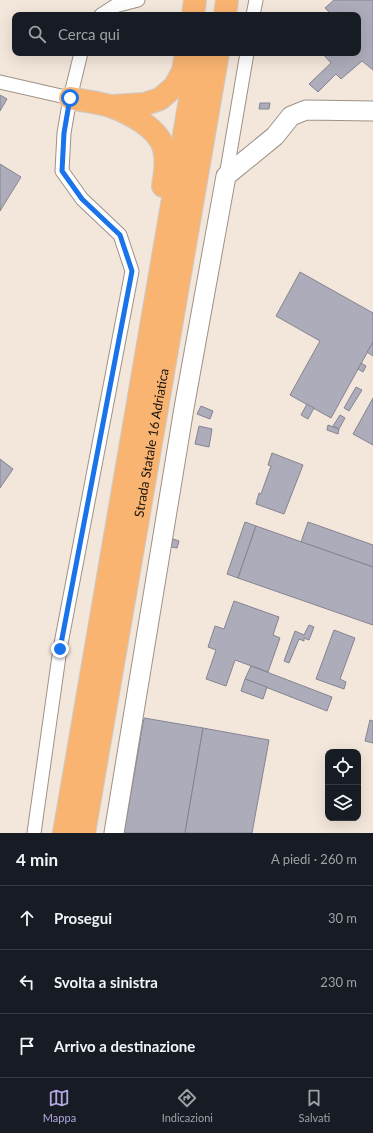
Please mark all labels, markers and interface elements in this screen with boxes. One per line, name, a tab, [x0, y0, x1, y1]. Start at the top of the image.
search box	[12, 12, 361, 56]
icon: search	[26, 23, 48, 45]
text: Cerca qui	[58, 25, 120, 43]
route start	[61, 89, 79, 107]
street label: Strada Statale 16 Adriatica	[130, 367, 172, 518]
route end	[51, 640, 69, 658]
map controls	[325, 749, 361, 821]
button: locate	[325, 749, 361, 785]
button: layers	[325, 785, 361, 821]
text: 4 min	[16, 849, 58, 870]
text: A piedi · 260 m	[271, 851, 357, 867]
icon: ahead	[16, 907, 38, 929]
text: Prosegui	[54, 909, 112, 927]
text: 30 m	[328, 910, 357, 926]
icon: left	[16, 971, 38, 993]
text: Svolta a sinistra	[54, 973, 158, 991]
text: 230 m	[320, 974, 357, 990]
icon: arrive	[16, 1035, 38, 1057]
text: Arrivo a destinazione	[54, 1037, 195, 1055]
tab: Mappa	[43, 1087, 76, 1124]
tab: Indicazioni	[162, 1087, 213, 1124]
tab: Salvati	[299, 1087, 330, 1124]

